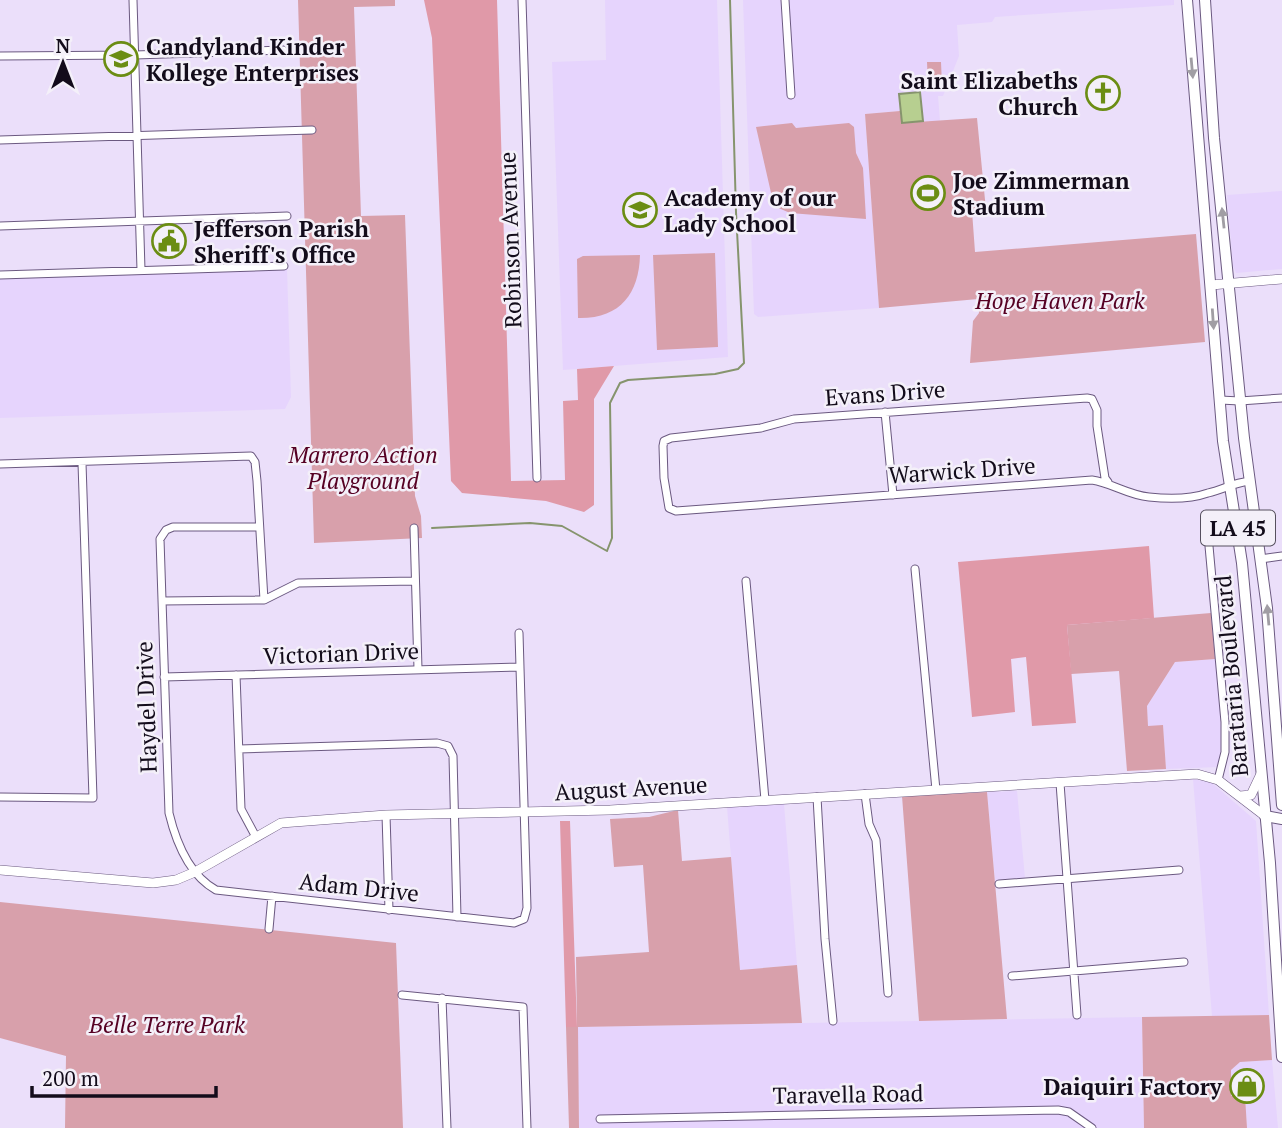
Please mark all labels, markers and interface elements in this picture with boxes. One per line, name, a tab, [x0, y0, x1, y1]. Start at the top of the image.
north arrow	[28, 28, 98, 98]
place label: Candyland Kinder Kollege Enterprises	[146, 31, 359, 88]
text: N	[56, 33, 71, 58]
school or university icon: Candyland Kinder Kollege Enterprises	[102, 40, 140, 78]
one-way arrow	[1187, 57, 1198, 79]
place label: Saint Elizabeths Church	[901, 65, 1078, 122]
church icon: Saint Elizabeths Church	[1084, 74, 1122, 112]
street label: Robinson Avenue	[491, 151, 529, 329]
place label: Joe Zimmerman Stadium	[953, 165, 1130, 222]
sports icon: Joe Zimmerman Stadium	[909, 174, 947, 212]
place label: Academy of our Lady School	[664, 182, 836, 239]
school or university icon: Academy of our Lady School	[621, 191, 659, 229]
one-way arrow	[1217, 207, 1228, 229]
place label: Jefferson Parish Sheriff's Office	[194, 213, 369, 270]
public building icon: Jefferson Parish Sheriff's Office	[150, 222, 188, 260]
park label: Hope Haven Park	[974, 285, 1146, 316]
one-way arrow	[1208, 308, 1219, 330]
street label: Evans Drive	[824, 373, 946, 413]
park label: Marrero Action Playground	[287, 439, 438, 496]
street label: Warwick Drive	[887, 449, 1037, 491]
road number: LA 45	[1201, 510, 1275, 546]
street label: Barataria Boulevard	[1207, 574, 1255, 778]
one-way arrow	[1262, 604, 1273, 626]
street label: Victorian Drive	[262, 635, 420, 671]
street label: Haydel Drive	[128, 641, 164, 773]
street label: August Avenue	[554, 769, 708, 807]
street label: Adam Drive	[298, 865, 420, 909]
park label: Belle Terre Park	[88, 1009, 246, 1040]
scale bar	[32, 1054, 215, 1098]
text: 200 m	[42, 1064, 99, 1092]
shop icon: Daiquiri Factory	[1228, 1067, 1266, 1105]
place label: Daiquiri Factory	[1043, 1071, 1223, 1102]
street label: Taravella Road	[772, 1077, 924, 1111]

